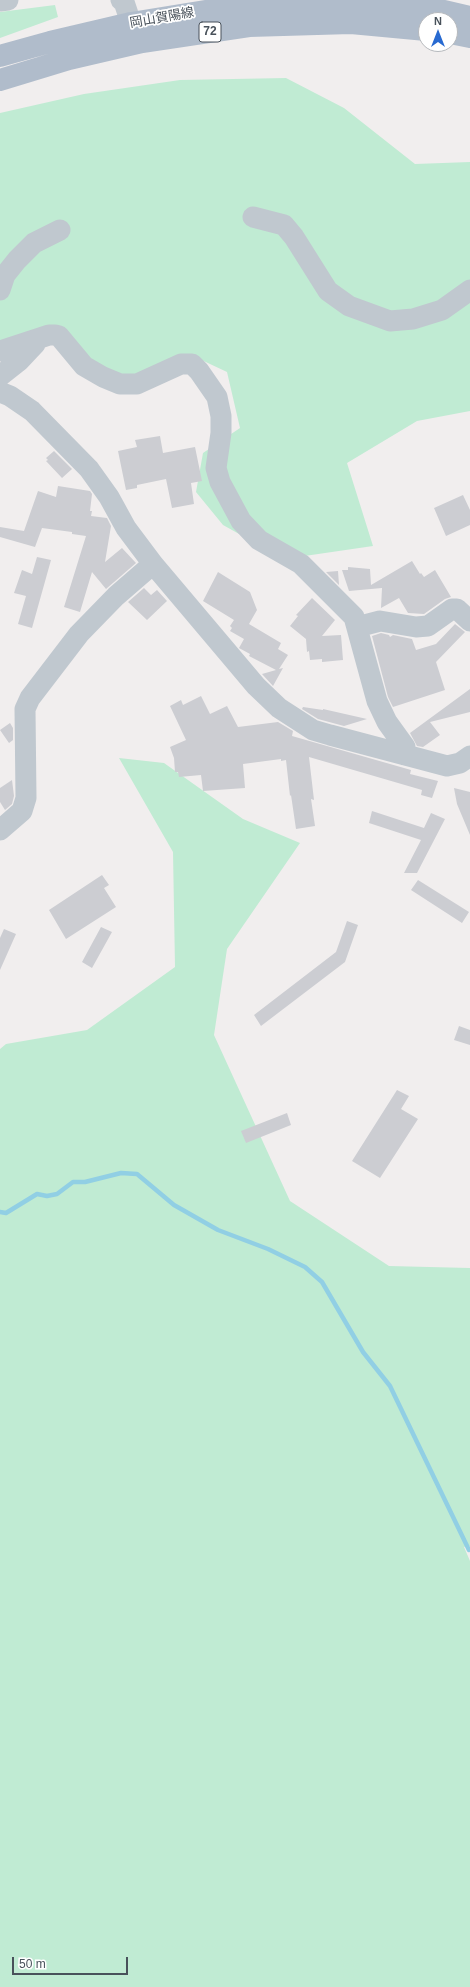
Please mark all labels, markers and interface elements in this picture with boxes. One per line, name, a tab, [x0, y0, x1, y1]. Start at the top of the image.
street label: 岡山賀陽線	[129, 5, 195, 31]
north arrow	[418, 12, 458, 52]
text: N	[434, 15, 442, 27]
road number: 72	[199, 22, 221, 42]
scale bar	[14, 1949, 130, 1975]
text: 50 m	[19, 1957, 46, 1971]

